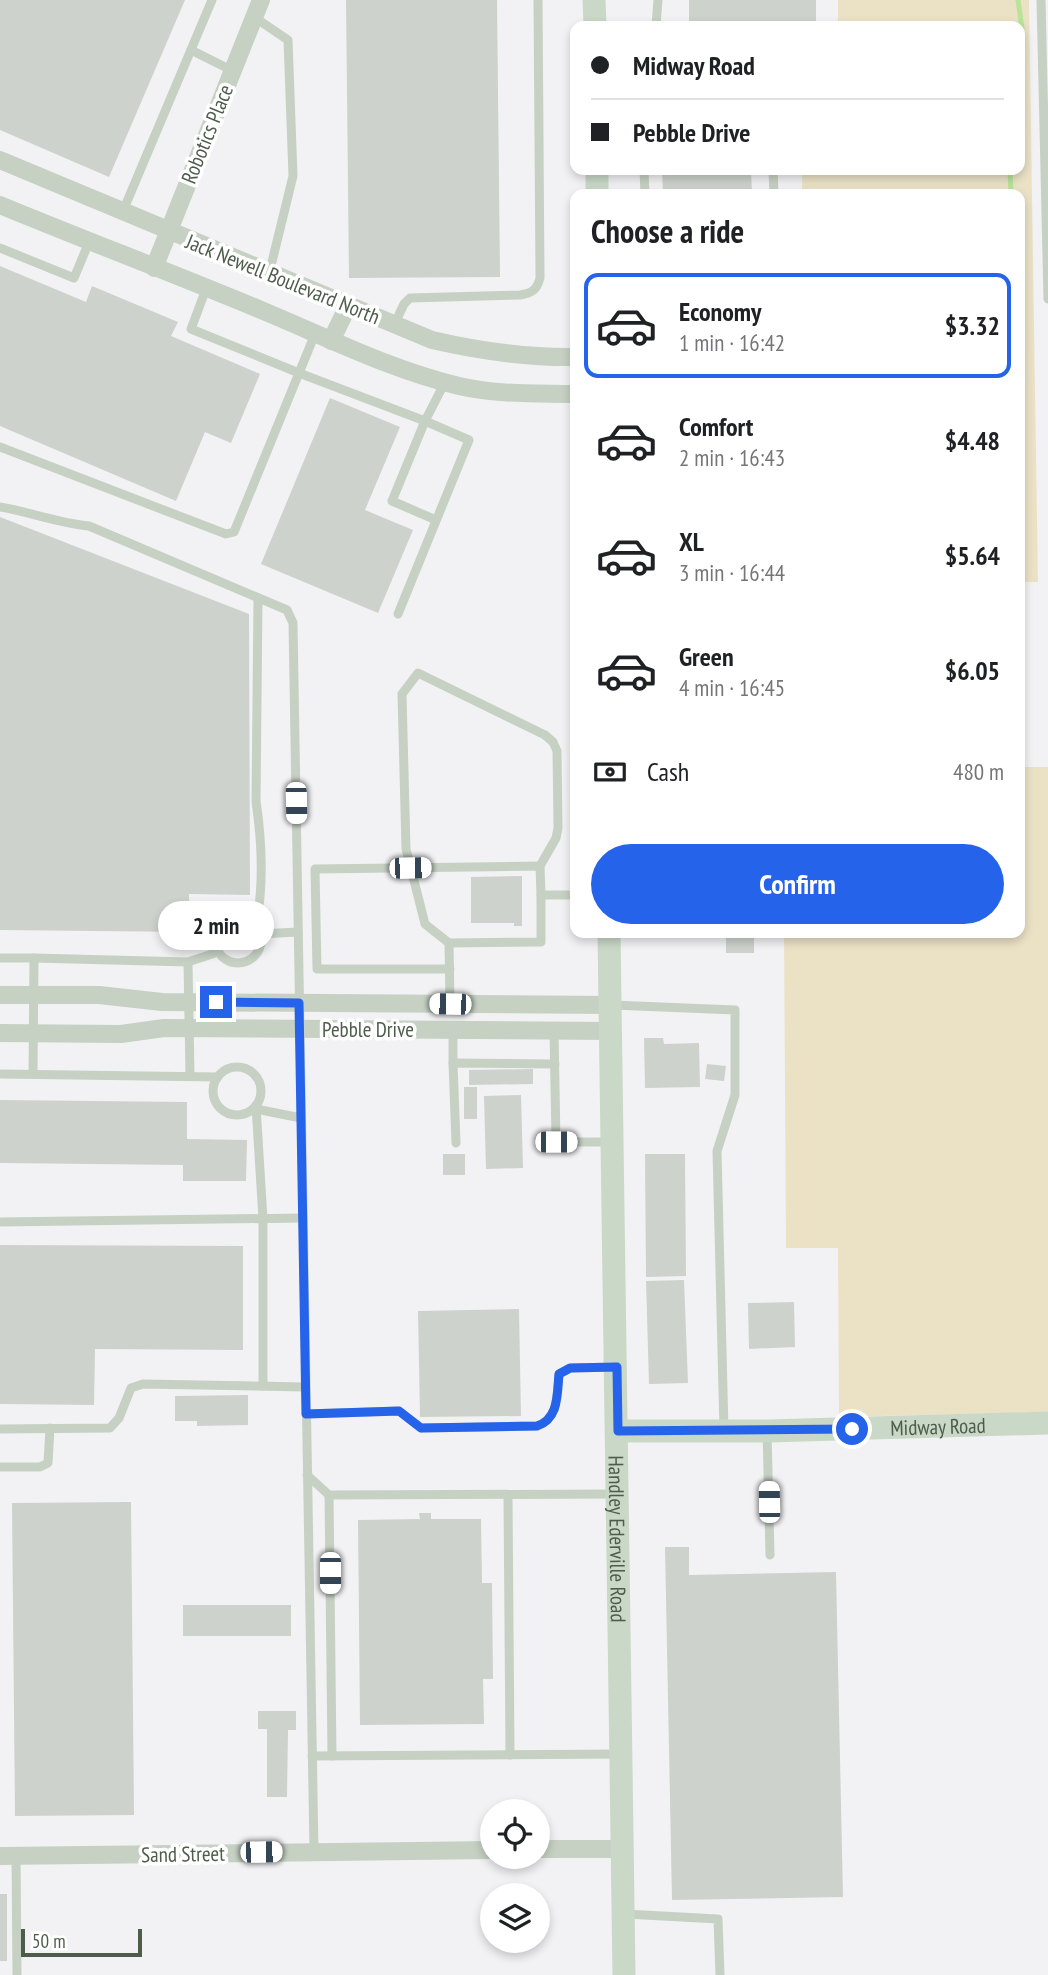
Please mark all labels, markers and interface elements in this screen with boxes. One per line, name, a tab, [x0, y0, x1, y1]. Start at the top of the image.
text: Midway Road	[633, 49, 755, 82]
street label: Robotics Place	[175, 81, 239, 187]
text: Pebble Drive	[633, 116, 750, 149]
text: Choose a ride	[591, 210, 744, 252]
street label: Jack Newell Boulevard North	[181, 227, 384, 330]
icon: car	[595, 294, 658, 357]
text: Economy	[679, 295, 761, 328]
text: $3.32	[945, 309, 1000, 342]
text: 1 min · 16:42	[679, 328, 785, 357]
icon: car	[595, 409, 658, 472]
text: Comfort	[679, 410, 753, 443]
text: $4.48	[945, 424, 1000, 457]
text: 2 min · 16:43	[679, 443, 785, 472]
icon: car	[595, 524, 658, 587]
text: XL	[679, 525, 704, 558]
text: $5.64	[945, 539, 1000, 572]
text: 3 min · 16:44	[679, 558, 785, 587]
icon: car	[595, 639, 658, 702]
text: Green	[679, 640, 734, 673]
text: $6.05	[945, 654, 1000, 687]
text: 4 min · 16:45	[679, 673, 785, 702]
icon: cash	[591, 753, 629, 791]
text: Cash	[647, 755, 689, 788]
text: 480 m	[953, 757, 1004, 786]
car	[286, 782, 307, 824]
button: Confirm	[591, 844, 1004, 924]
car	[389, 857, 432, 879]
callout: 2 min	[158, 900, 274, 950]
text: 2 min	[193, 911, 239, 940]
route end	[200, 986, 232, 1018]
car	[429, 993, 472, 1015]
street label: Pebble Drive	[322, 1016, 414, 1043]
car	[536, 1132, 578, 1153]
street label: Midway Road	[890, 1411, 986, 1441]
route start	[836, 1413, 868, 1445]
street label: Handley Ederville Road	[603, 1455, 632, 1623]
car	[759, 1481, 780, 1523]
car	[320, 1552, 341, 1594]
map controls	[480, 1799, 550, 1953]
button: locate	[480, 1799, 550, 1869]
street label: Sand Street	[141, 1840, 225, 1868]
car	[240, 1841, 283, 1863]
button: layers	[480, 1883, 550, 1953]
scale bar	[21, 1926, 142, 1958]
text: 50 m	[32, 1929, 66, 1953]

